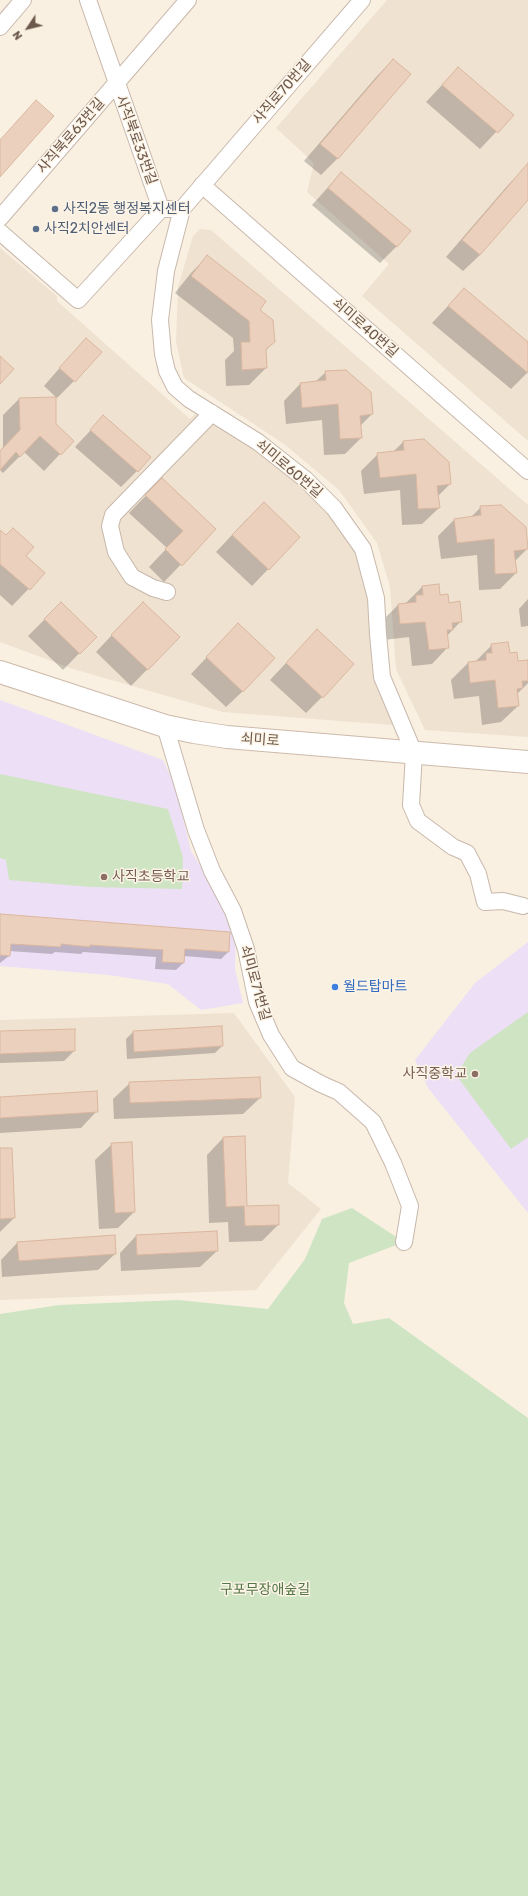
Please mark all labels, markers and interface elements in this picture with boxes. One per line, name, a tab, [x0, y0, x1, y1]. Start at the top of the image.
north arrow	[8, 8, 48, 48]
text: N	[10, 28, 25, 42]
street label: 사직로70번길	[249, 56, 315, 128]
street label: 사직북로33번길	[112, 93, 160, 187]
street label: 사직북로63번길	[34, 95, 108, 177]
place label: 사직2동 행정복지센터	[63, 201, 191, 217]
marker: 사직2동 행정복지센터	[50, 204, 60, 214]
place label: 사직2치안센터	[44, 221, 129, 237]
marker: 사직2치안센터	[31, 224, 41, 234]
street label: 쇠미로40번길	[329, 295, 401, 361]
street label: 쇠미로60번길	[252, 436, 326, 502]
street label: 쇠미로	[240, 730, 280, 750]
place label: 사직초등학교	[112, 869, 189, 885]
marker: 사직초등학교	[99, 872, 109, 882]
street label: 쇠미로71번길	[236, 943, 274, 1023]
place label: 월드탑마트	[343, 979, 407, 995]
marker: 월드탑마트	[330, 982, 340, 992]
place label: 사직중학교	[403, 1066, 467, 1082]
marker: 사직중학교	[470, 1069, 480, 1079]
park label: 구포무장애숲길	[220, 1582, 310, 1598]

